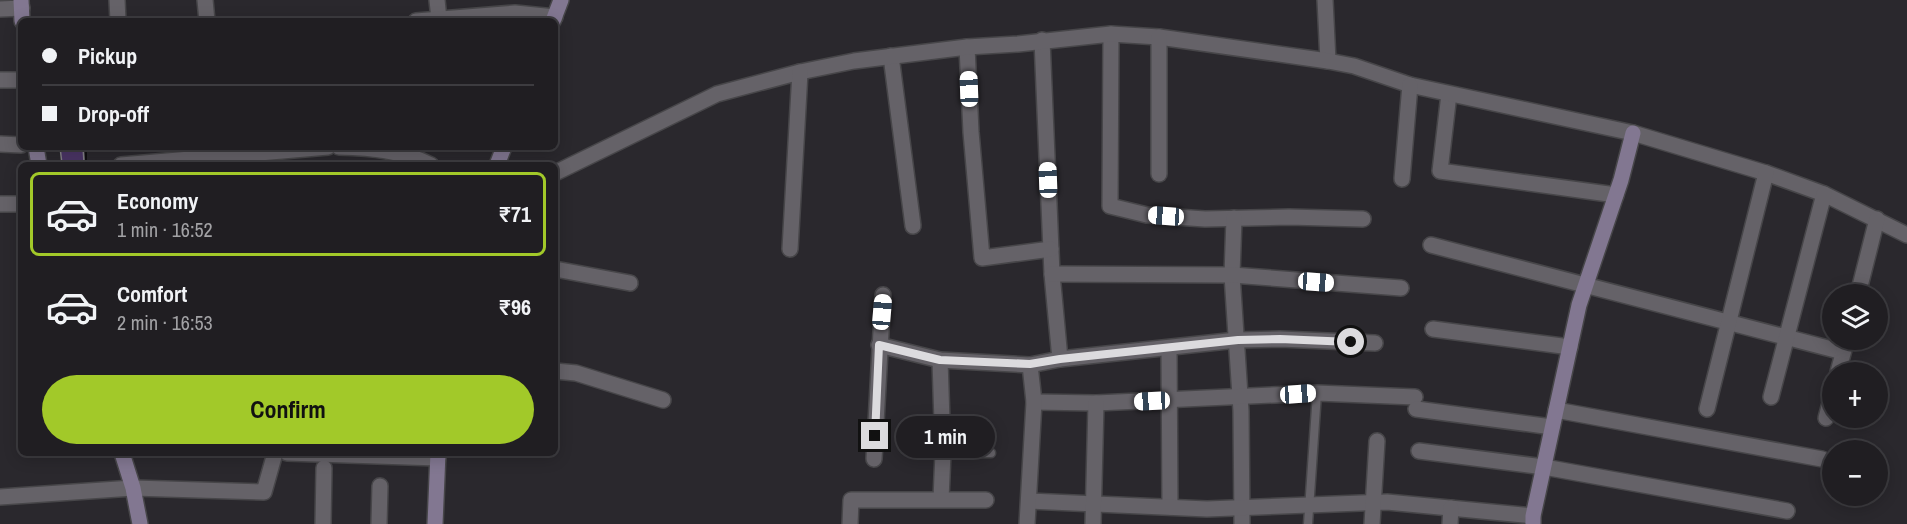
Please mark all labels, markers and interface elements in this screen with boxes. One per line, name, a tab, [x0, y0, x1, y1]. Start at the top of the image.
text: Pickup	[78, 41, 137, 71]
car	[959, 71, 979, 107]
text: Drop-off	[78, 99, 149, 129]
car	[1038, 162, 1058, 198]
text: Economy	[117, 186, 198, 216]
icon: car	[45, 187, 99, 241]
text: ₹71	[498, 199, 531, 229]
car	[1147, 206, 1185, 226]
text: 1 min · 16:52	[117, 216, 213, 243]
car	[1297, 272, 1335, 292]
text: Comfort	[117, 279, 187, 309]
icon: car	[45, 280, 99, 334]
map controls	[1822, 284, 1888, 506]
button: layers	[1822, 284, 1888, 350]
text: ₹96	[498, 292, 531, 322]
car	[871, 293, 893, 331]
text: 2 min · 16:53	[117, 309, 213, 336]
route start	[1337, 328, 1364, 355]
button: +	[1822, 362, 1888, 428]
button: Confirm	[42, 375, 534, 444]
car	[1279, 384, 1317, 404]
car	[1134, 391, 1170, 411]
callout: 1 min	[896, 415, 995, 457]
route end	[861, 422, 888, 449]
text: 1 min	[924, 423, 967, 450]
button: −	[1822, 440, 1888, 506]

